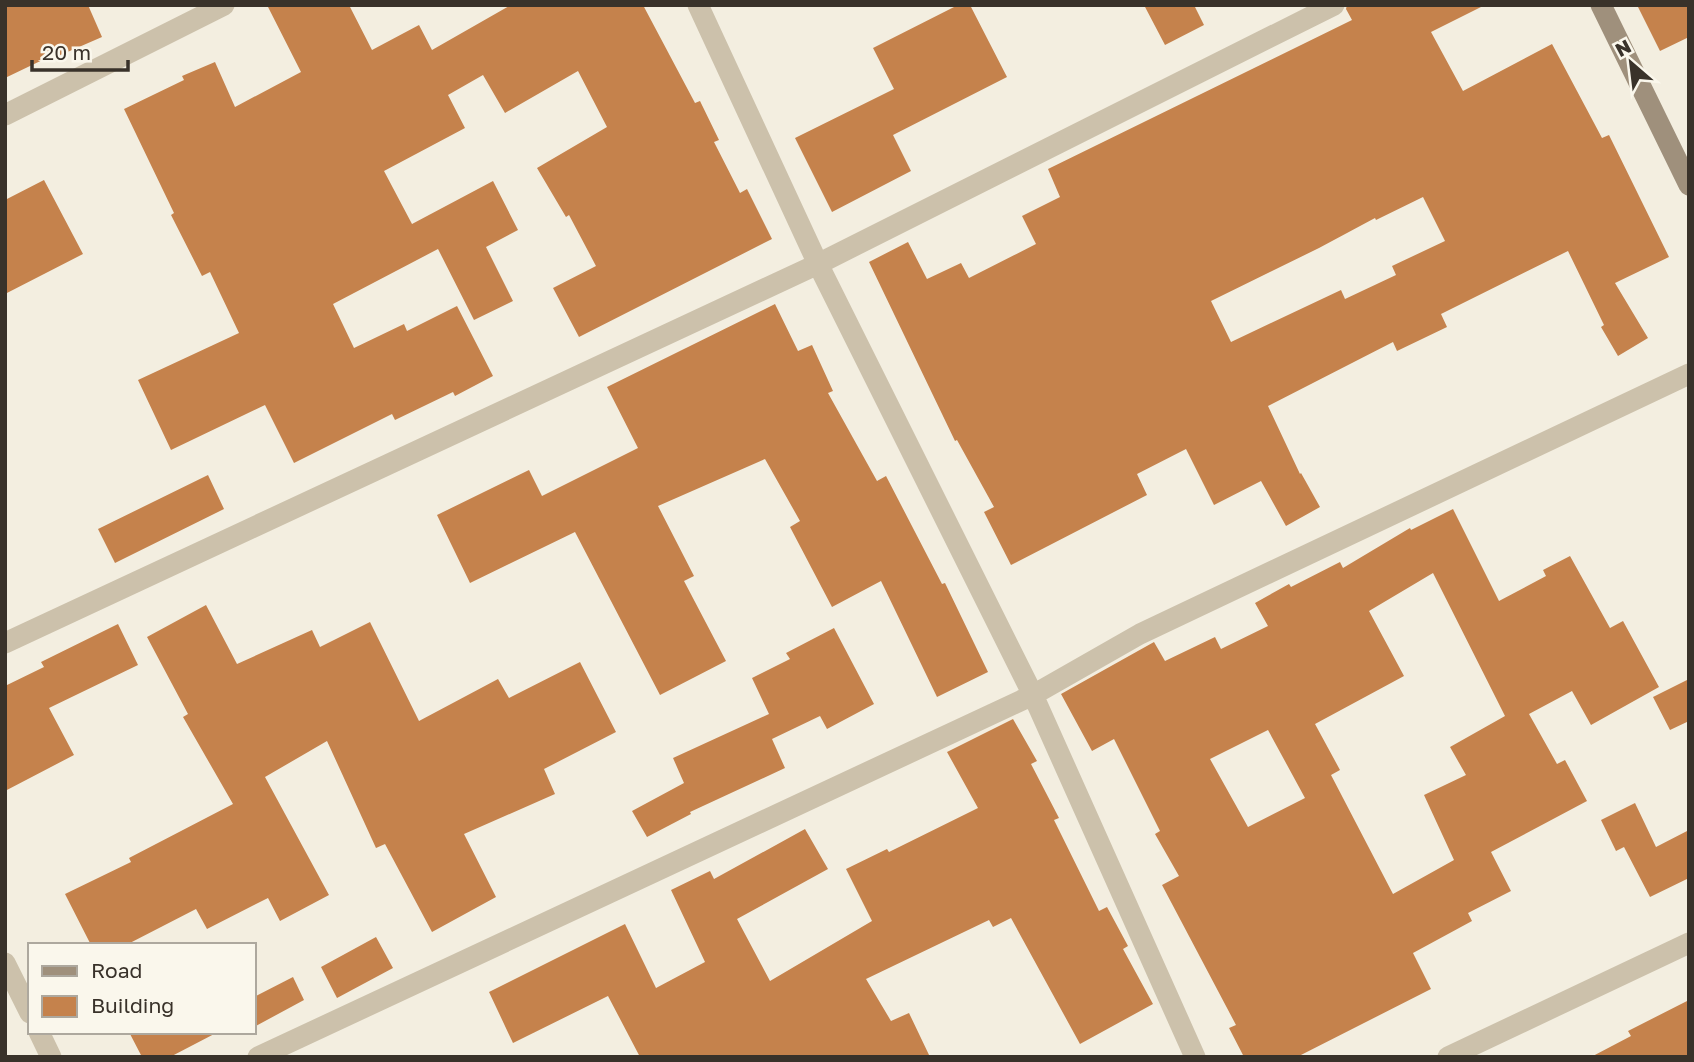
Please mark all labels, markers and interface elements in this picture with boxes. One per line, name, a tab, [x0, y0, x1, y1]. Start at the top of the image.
scale bar	[32, 28, 128, 72]
north arrow	[1596, 28, 1666, 98]
text: N	[1611, 34, 1635, 61]
text: 20 m	[42, 39, 91, 65]
legend	[28, 943, 256, 1034]
text: Road	[91, 957, 142, 983]
text: Building	[91, 992, 174, 1018]

